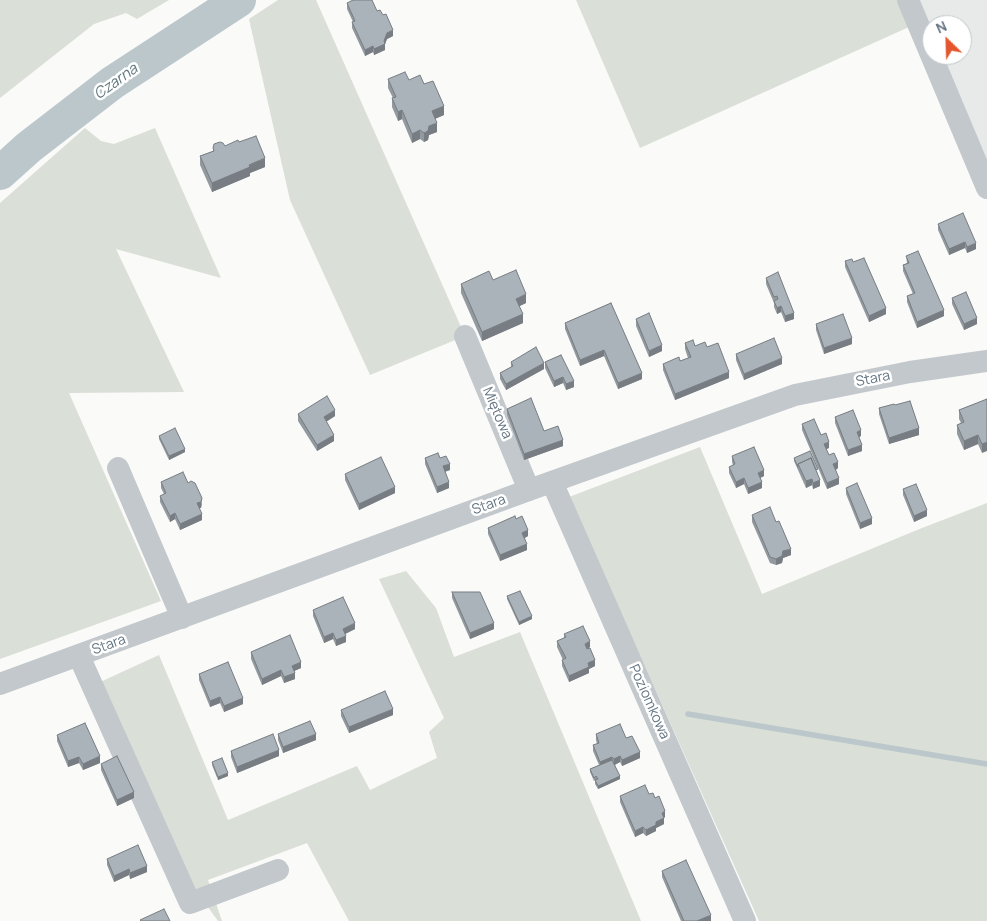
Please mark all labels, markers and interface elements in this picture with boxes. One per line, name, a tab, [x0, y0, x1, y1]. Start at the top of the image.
north arrow	[922, 15, 972, 65]
text: N	[933, 16, 950, 37]
water label: Czarna	[91, 60, 141, 104]
street label: Stara	[854, 367, 892, 391]
street label: Miętowa	[479, 385, 515, 441]
street label: Stara	[470, 491, 508, 519]
street label: Stara	[90, 631, 128, 659]
street label: Poziomkowa	[625, 662, 673, 742]

